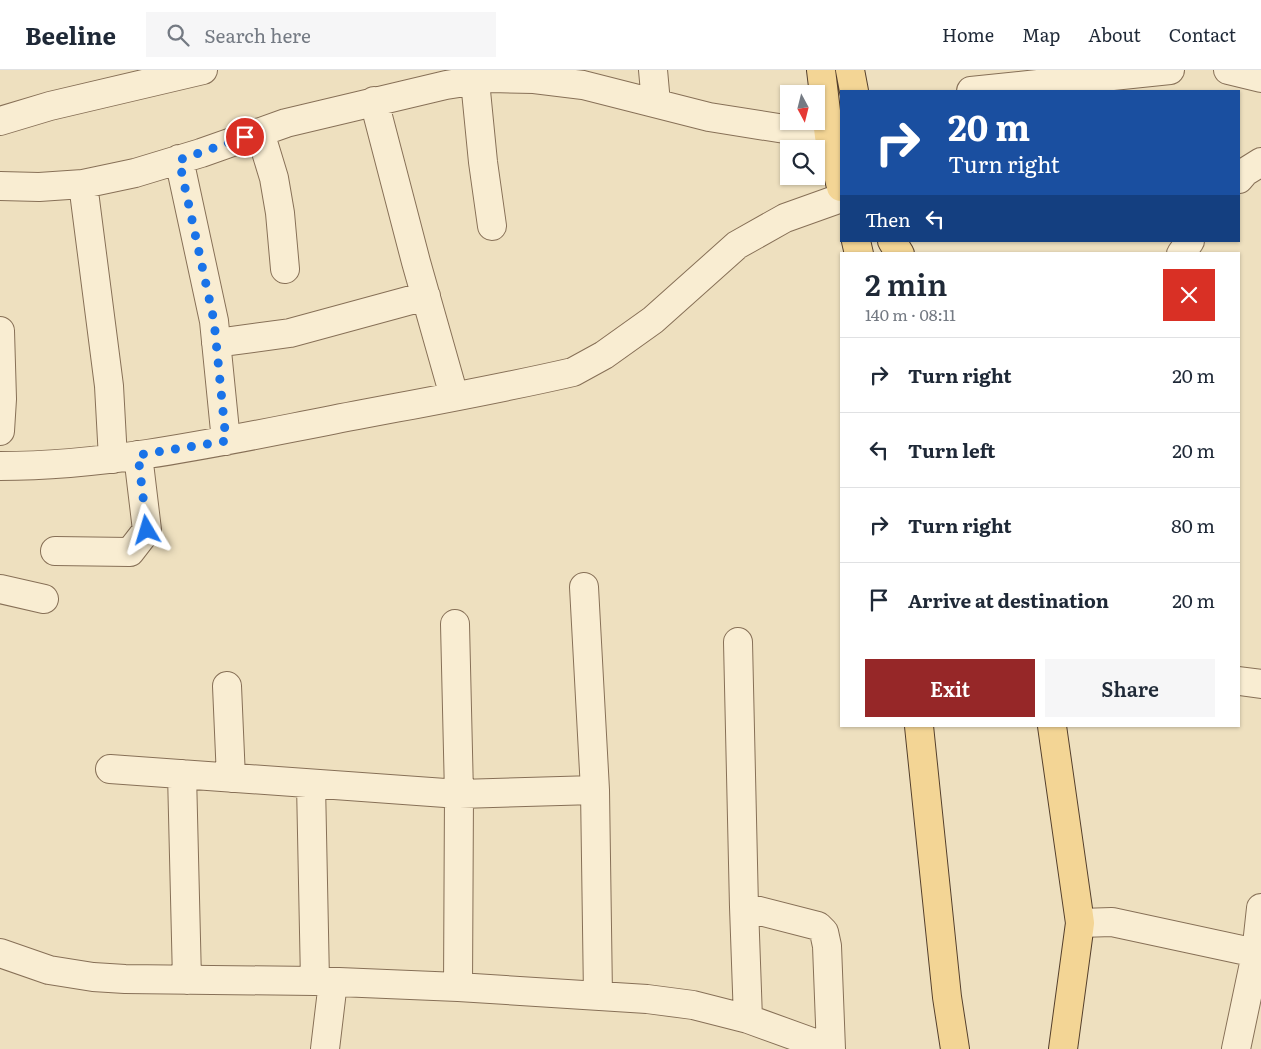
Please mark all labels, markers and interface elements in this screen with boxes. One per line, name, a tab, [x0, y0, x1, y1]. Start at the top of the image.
search box	[146, 12, 496, 57]
text: Beeline	[25, 17, 116, 52]
icon: search	[164, 21, 192, 49]
text: Search here	[204, 21, 311, 49]
text: Home	[942, 21, 994, 48]
text: Map	[1022, 21, 1060, 48]
text: About	[1088, 21, 1141, 48]
text: Contact	[1169, 21, 1236, 48]
north arrow	[780, 85, 825, 130]
map controls	[780, 85, 825, 185]
text: 20 m	[948, 100, 1030, 152]
icon: right	[865, 110, 930, 175]
pin	[224, 116, 266, 158]
icon: arrive	[231, 123, 259, 151]
button: search	[780, 140, 825, 185]
text: Turn right	[948, 147, 1060, 180]
text: Then	[865, 205, 911, 233]
icon: left	[921, 205, 949, 233]
text: 2 min	[865, 261, 947, 305]
button: close	[1163, 269, 1215, 321]
text: 140 m · 08:11	[865, 302, 956, 326]
icon: right	[865, 361, 893, 389]
text: Turn right	[908, 361, 1012, 389]
text: 20 m	[1172, 361, 1215, 389]
icon: left	[865, 436, 893, 464]
text: Turn left	[908, 436, 995, 464]
text: 20 m	[1172, 436, 1215, 464]
position arrow	[120, 503, 172, 555]
icon: right	[865, 511, 893, 539]
text: Turn right	[908, 511, 1012, 539]
text: 80 m	[1171, 511, 1215, 539]
icon: arrive	[865, 586, 893, 614]
text: Arrive at destination	[908, 586, 1109, 614]
text: 20 m	[1172, 586, 1215, 614]
button: Exit	[865, 659, 1035, 717]
button: Share	[1045, 659, 1215, 717]

